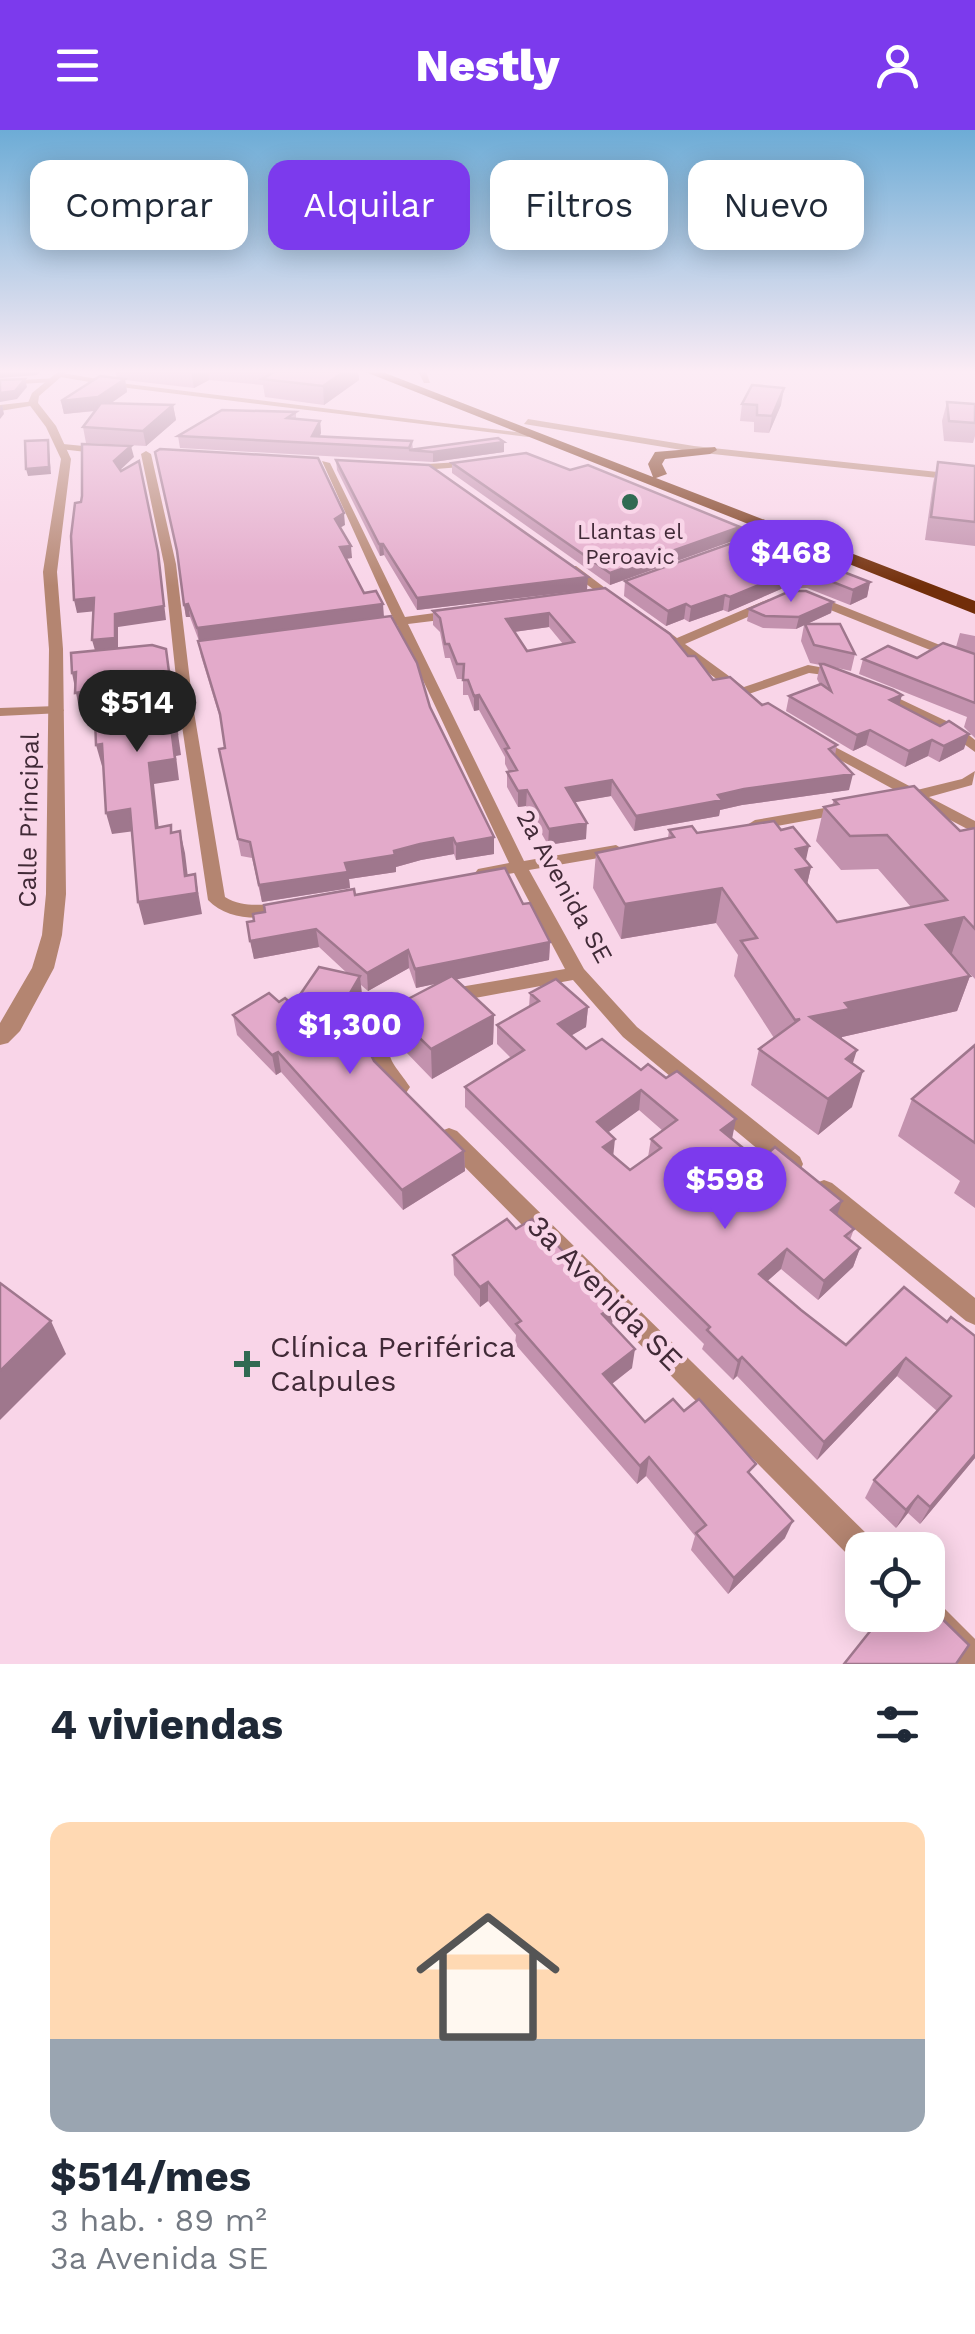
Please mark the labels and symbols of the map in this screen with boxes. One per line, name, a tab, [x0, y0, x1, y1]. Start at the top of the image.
marker: Llantas el Peroavic	[619, 491, 641, 513]
place label: Llantas el Peroavic	[577, 519, 683, 569]
pin: $468	[732, 520, 850, 605]
pin: $514	[78, 670, 196, 755]
street label: Calle Principal	[12, 732, 45, 908]
street label: 2a Avenida SE	[511, 805, 619, 968]
pin: $1,300	[269, 992, 431, 1077]
pin: $598	[666, 1147, 784, 1232]
street label: 3a Avenida SE	[521, 1208, 690, 1377]
place label: Clínica Periférica Calpules	[270, 1329, 516, 1398]
marker: Clínica Periférica Calpules	[234, 1351, 260, 1377]

